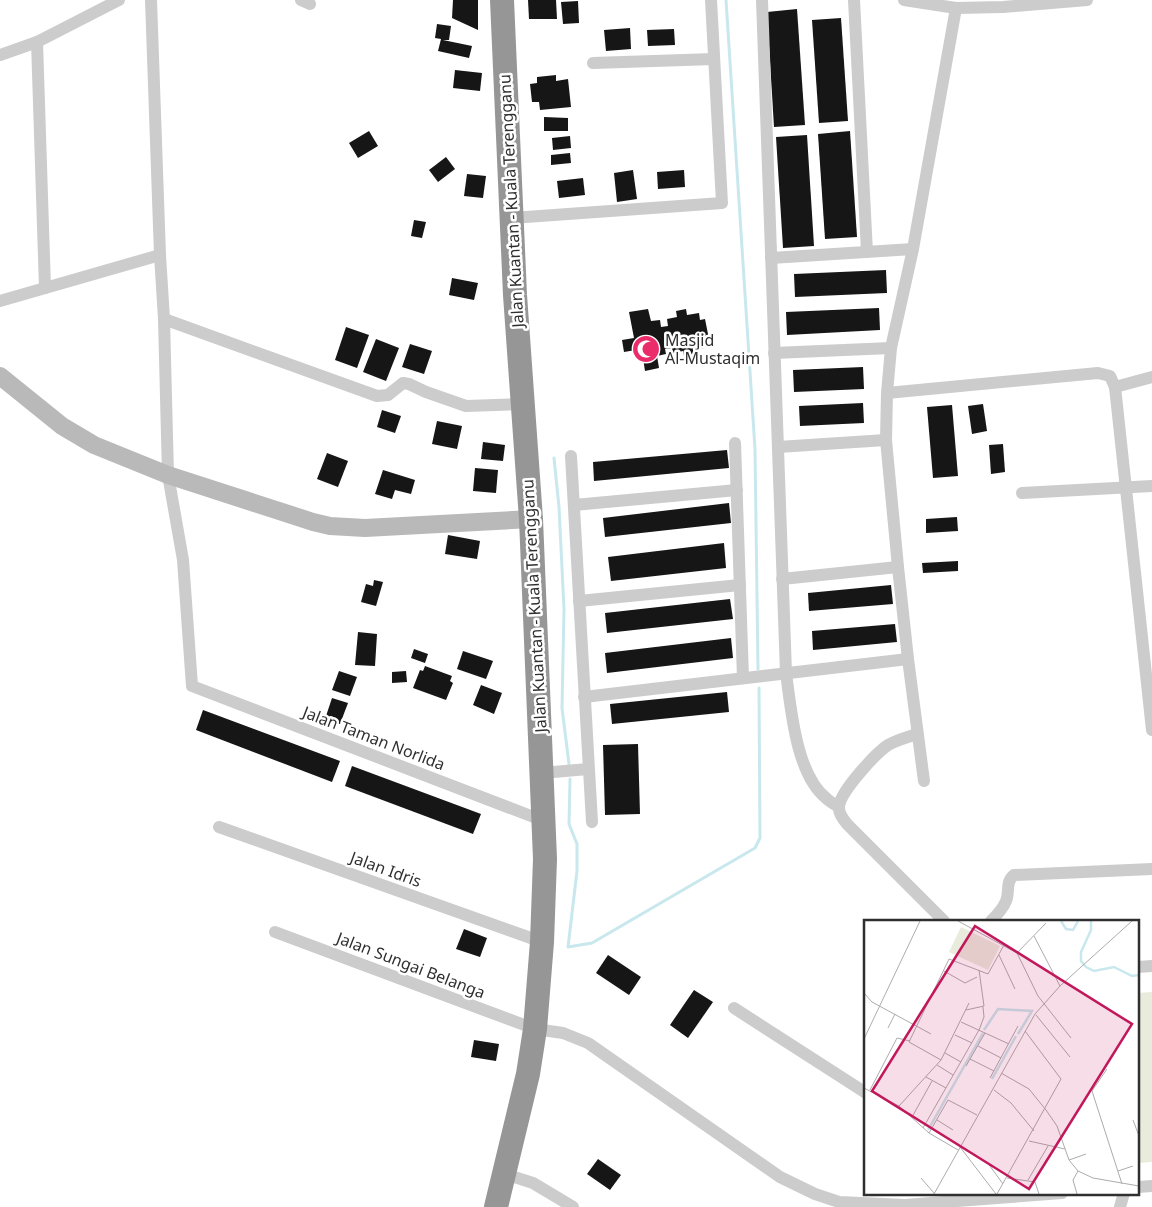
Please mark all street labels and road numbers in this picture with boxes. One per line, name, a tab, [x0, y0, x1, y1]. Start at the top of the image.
street label: Jalan Kuantan - Kuala Terengganu	[493, 74, 529, 330]
street label: Jalan Kuantan - Kuala Terengganu	[516, 479, 552, 735]
street label: Jalan Taman Norlida	[298, 700, 448, 775]
street label: Jalan Idris	[346, 845, 425, 892]
street label: Jalan Sungai Belanga	[332, 926, 488, 1003]

